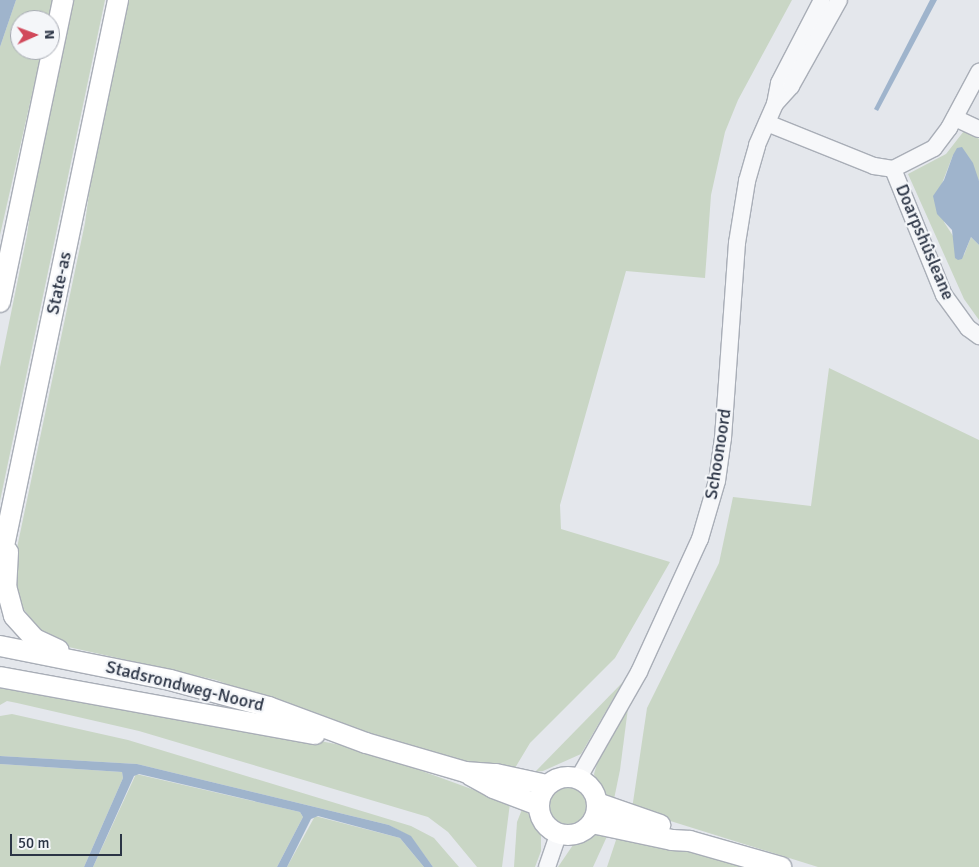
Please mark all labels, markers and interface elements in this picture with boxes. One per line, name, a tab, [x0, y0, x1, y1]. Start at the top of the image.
north arrow	[10, 10, 60, 60]
text: N	[41, 29, 58, 40]
street label: Doarpshûsleane	[891, 181, 959, 303]
street label: State-as	[42, 250, 76, 316]
street label: Schoonoord	[700, 407, 736, 501]
street label: Stadsrondweg-Noord	[104, 656, 266, 716]
scale bar	[12, 824, 125, 856]
text: 50 m	[18, 834, 49, 852]

